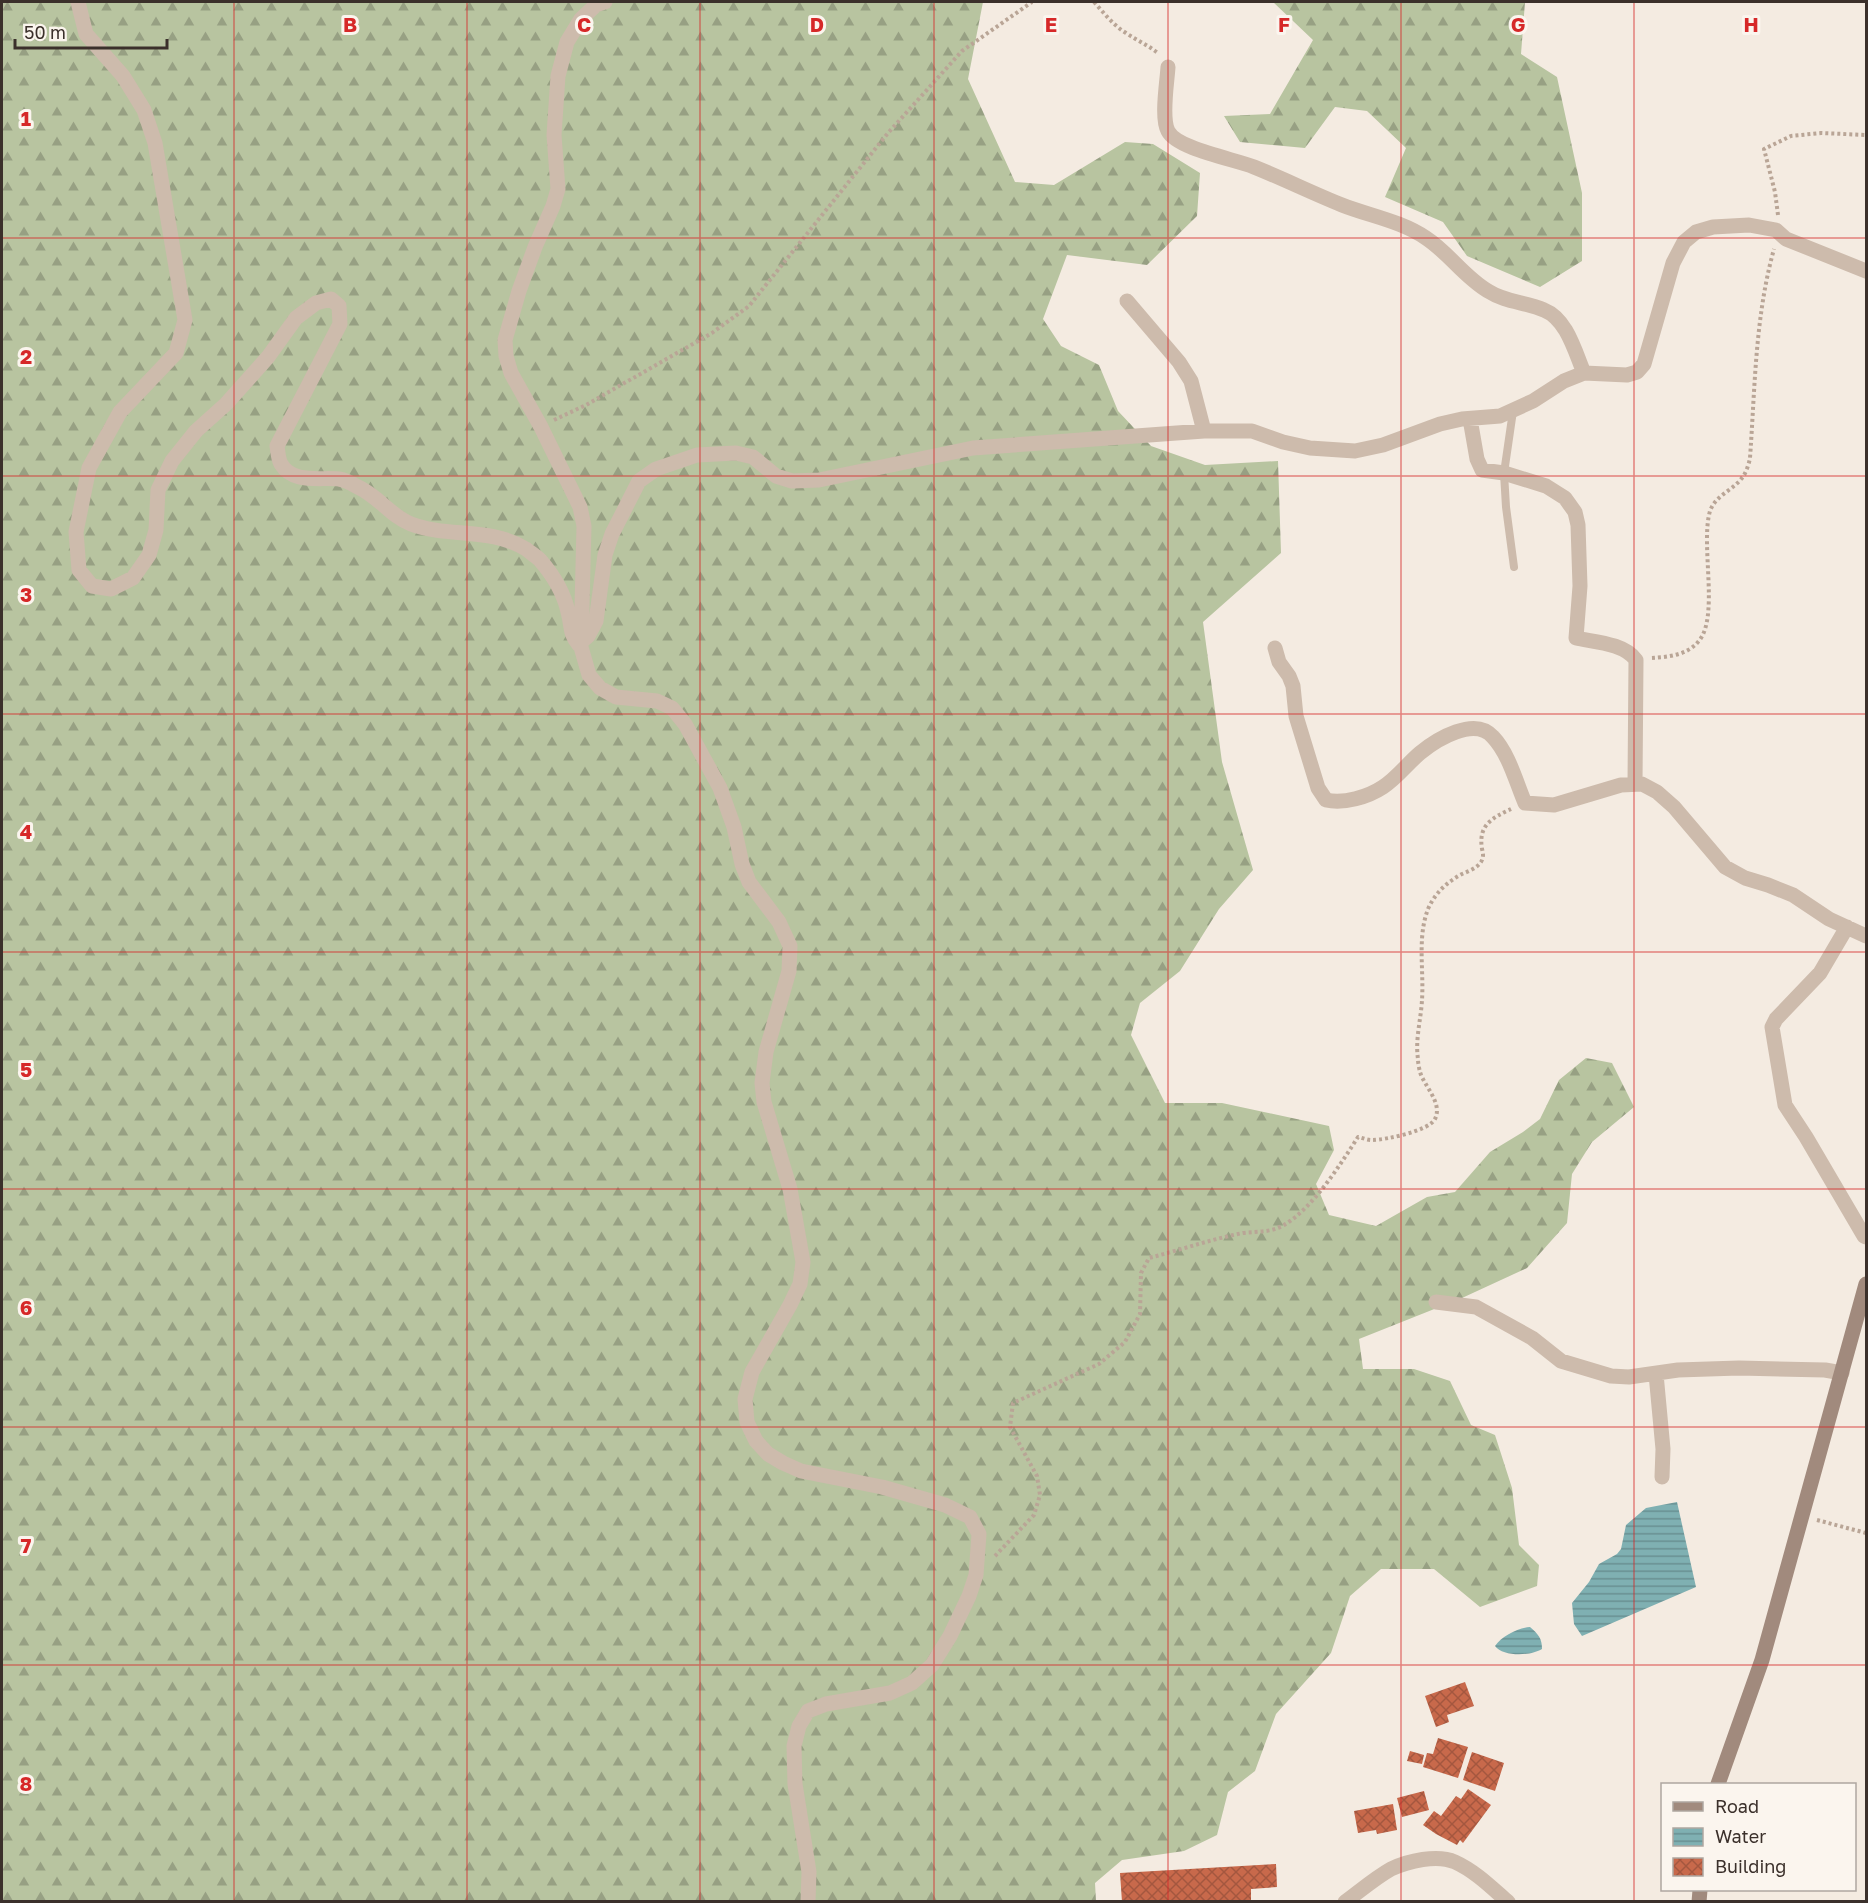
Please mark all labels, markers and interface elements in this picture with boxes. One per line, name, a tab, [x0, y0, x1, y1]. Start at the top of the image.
scale bar	[15, 12, 166, 50]
text: B	[343, 12, 357, 36]
text: C	[577, 12, 591, 36]
text: D	[810, 12, 824, 36]
text: E	[1045, 12, 1057, 36]
text: F	[1278, 12, 1290, 36]
text: G	[1511, 12, 1525, 36]
text: H	[1743, 12, 1759, 36]
text: 50 m	[24, 21, 66, 43]
text: 1	[21, 106, 31, 130]
text: 2	[20, 344, 32, 368]
text: 3	[20, 582, 32, 606]
text: 4	[20, 819, 32, 843]
text: 5	[20, 1057, 32, 1081]
text: 6	[20, 1295, 32, 1319]
text: 7	[21, 1533, 32, 1557]
text: 8	[20, 1771, 32, 1795]
legend	[1661, 1783, 1856, 1891]
text: Road	[1715, 1795, 1759, 1817]
text: Water	[1715, 1825, 1766, 1847]
text: Building	[1715, 1855, 1786, 1877]

